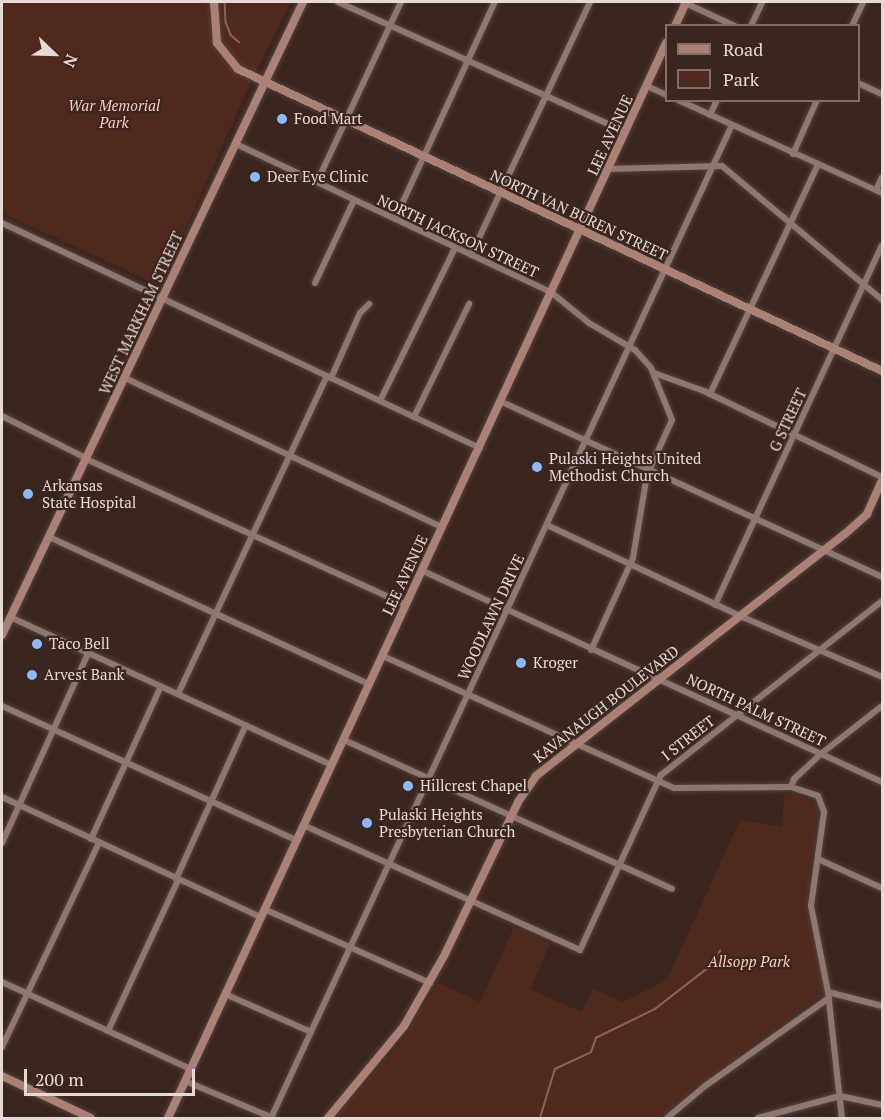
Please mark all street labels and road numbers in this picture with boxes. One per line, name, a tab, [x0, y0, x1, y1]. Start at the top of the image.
street label: LEE AVENUE	[583, 92, 637, 178]
street label: NORTH VAN BUREN STREET	[487, 166, 671, 264]
street label: NORTH JACKSON STREET	[374, 191, 542, 281]
street label: WEST MARKHAM STREET	[95, 229, 187, 397]
street label: G STREET	[766, 386, 810, 454]
street label: LEE AVENUE	[378, 532, 432, 618]
street label: WOODLAWN DRIVE	[454, 551, 528, 683]
street label: KAVANAUGH BOULEVARD	[530, 642, 682, 766]
street label: NORTH PALM STREET	[684, 670, 828, 750]
street label: I STREET	[658, 712, 718, 764]

